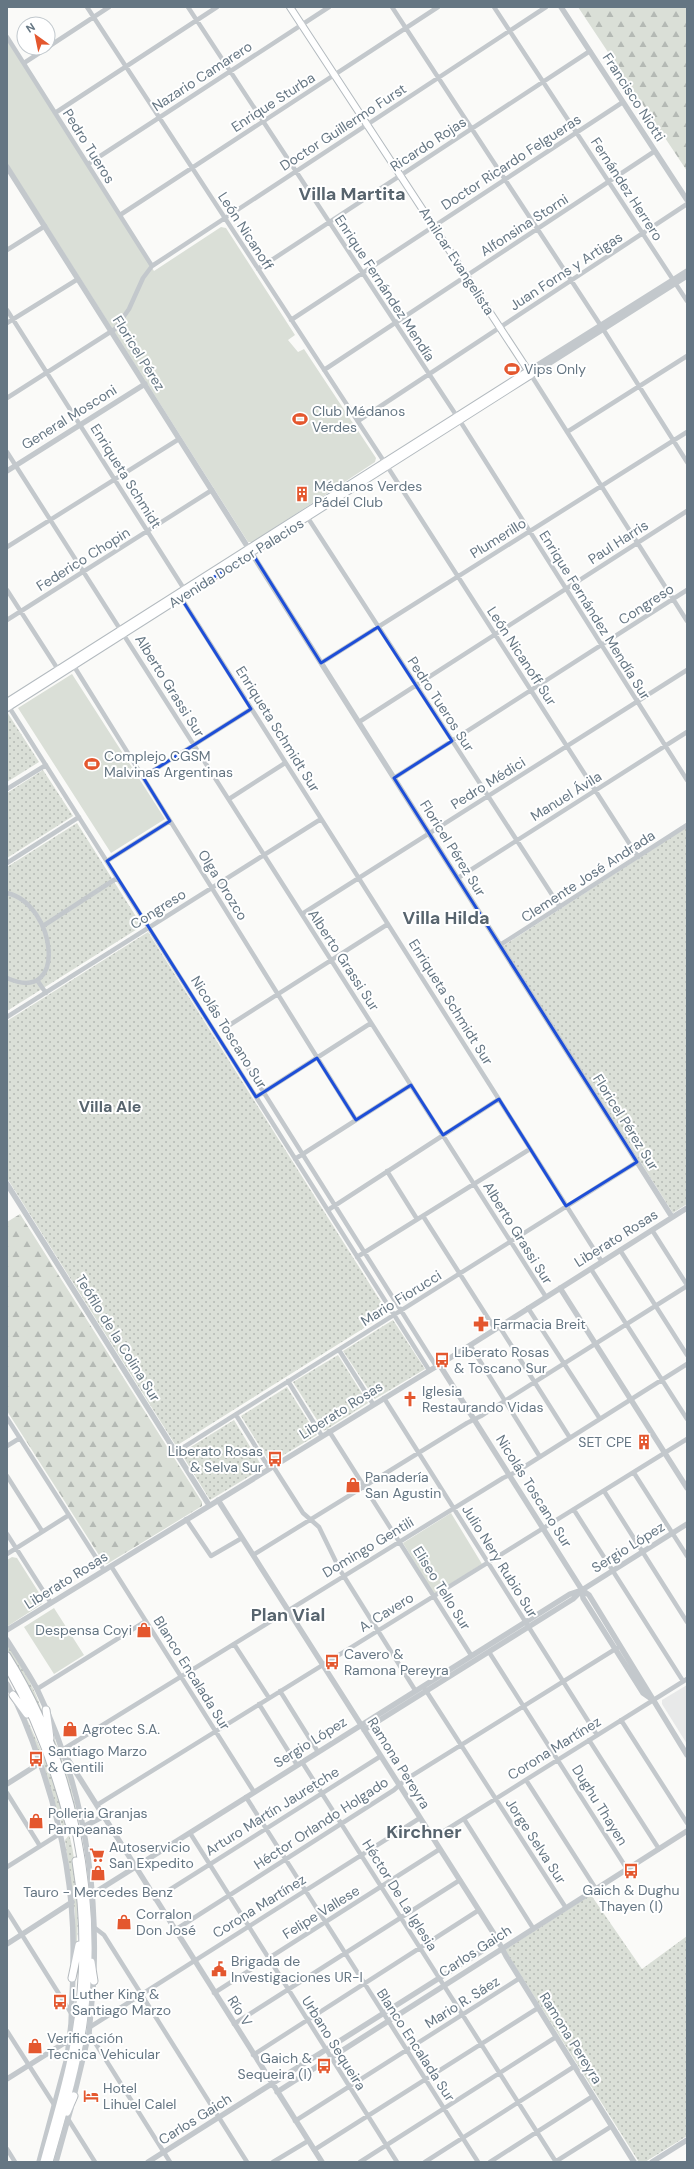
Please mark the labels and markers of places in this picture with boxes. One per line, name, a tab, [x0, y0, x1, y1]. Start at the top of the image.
sports icon: Vips Only	[503, 360, 521, 378]
place label: Vips Only	[524, 360, 586, 378]
place label: Club Médanos Verdes	[312, 402, 405, 436]
sports icon: Club Médanos Verdes	[291, 410, 309, 428]
place label: Médanos Verdes Pádel Club	[314, 477, 422, 511]
building icon: Médanos Verdes Pádel Club	[293, 485, 311, 503]
place label: Complejo CGSM Malvinas Argentinas	[104, 747, 233, 781]
sports icon: Complejo CGSM Malvinas Argentinas	[83, 755, 101, 773]
pharmacy icon: Farmacia Breit	[472, 1315, 490, 1333]
place label: Farmacia Breit	[493, 1315, 586, 1333]
place label: Liberato Rosas & Toscano Sur	[454, 1343, 549, 1377]
bus stop icon: Liberato Rosas & Toscano Sur	[433, 1351, 451, 1369]
place label: Iglesia Restaurando Vidas	[422, 1382, 543, 1416]
church icon: Iglesia Restaurando Vidas	[401, 1390, 419, 1408]
place label: SET CPE	[578, 1433, 632, 1451]
building icon: SET CPE	[635, 1433, 653, 1451]
place label: Liberato Rosas & Selva Sur	[168, 1442, 263, 1476]
bus stop icon: Liberato Rosas & Selva Sur	[266, 1450, 284, 1468]
place label: Panadería San Agustin	[365, 1468, 441, 1502]
shop icon: Panadería San Agustin	[344, 1476, 362, 1494]
place label: Despensa Coyi	[35, 1621, 132, 1639]
shop icon: Despensa Coyi	[135, 1621, 153, 1639]
place label: Cavero & Ramona Pereyra	[344, 1645, 449, 1679]
bus stop icon: Cavero & Ramona Pereyra	[323, 1653, 341, 1671]
shop icon: Agrotec S.A.	[61, 1720, 79, 1738]
place label: Agrotec S.A.	[82, 1720, 160, 1738]
place label: Santiago Marzo & Gentili	[48, 1742, 147, 1776]
bus stop icon: Santiago Marzo & Gentili	[27, 1750, 45, 1768]
place label: Polleria Granjas Pampeanas	[48, 1804, 148, 1838]
shop icon: Polleria Granjas Pampeanas	[27, 1812, 45, 1830]
place label: Autoservicio San Expedito	[109, 1838, 194, 1872]
supermarket icon: Autoservicio San Expedito	[88, 1846, 106, 1864]
bus stop icon: Gaich & Dughu Thayen (I)	[622, 1862, 640, 1880]
shop icon: Tauro - Mercedes Benz	[89, 1864, 107, 1882]
place label: Gaich & Dughu Thayen (I)	[583, 1881, 679, 1915]
place label: Tauro - Mercedes Benz	[23, 1883, 173, 1901]
place label: Corralon Don José	[136, 1905, 196, 1939]
shop icon: Corralon Don José	[115, 1913, 133, 1931]
place label: Brigada de Investigaciones UR-I	[231, 1952, 363, 1986]
public building icon: Brigada de Investigaciones UR-I	[210, 1960, 228, 1978]
place label: Luther King & Santiago Marzo	[72, 1985, 171, 2019]
bus stop icon: Luther King & Santiago Marzo	[51, 1993, 69, 2011]
place label: Verificación Tecnica Vehicular	[47, 2029, 160, 2063]
shop icon: Verificación Tecnica Vehicular	[26, 2037, 44, 2055]
place label: Gaich & Sequeira (I)	[238, 2049, 312, 2083]
bus stop icon: Gaich & Sequeira (I)	[315, 2057, 333, 2075]
place label: Hotel Lihuel Calel	[103, 2079, 176, 2113]
hotel icon: Hotel Lihuel Calel	[82, 2087, 100, 2105]

